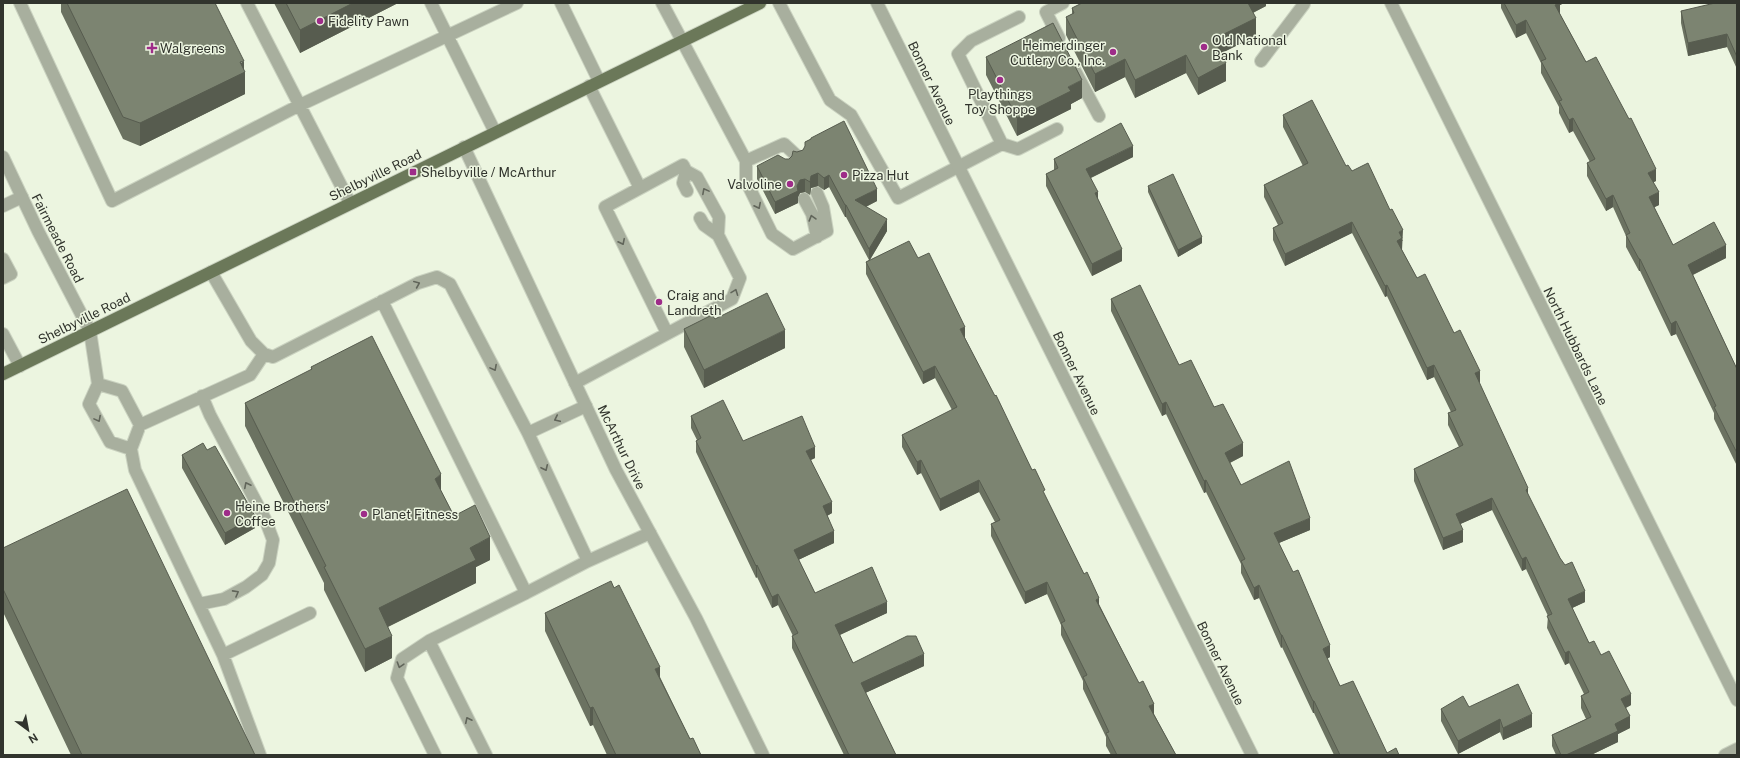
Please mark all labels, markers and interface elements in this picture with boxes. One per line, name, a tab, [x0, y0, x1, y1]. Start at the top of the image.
place label: Fidelity Pawn	[328, 14, 409, 29]
marker: Fidelity Pawn	[315, 16, 325, 26]
place label: Old National Bank	[1212, 33, 1287, 63]
place label: Heimerdinger Cutlery Co., Inc.	[1010, 38, 1105, 68]
street label: Bonner Avenue	[905, 39, 958, 128]
place label: Walgreens	[160, 41, 225, 56]
marker: Old National Bank	[1199, 42, 1209, 52]
marker: Walgreens	[147, 43, 157, 53]
marker: Heimerdinger Cutlery Co., Inc.	[1108, 47, 1118, 57]
marker: Playthings Toy Shoppe	[995, 75, 1005, 85]
place label: Playthings Toy Shoppe	[965, 87, 1035, 117]
street label: Shelbyville Road	[327, 147, 424, 204]
place label: Shelbyville / McArthur	[421, 165, 556, 180]
marker: Shelbyville / McArthur	[408, 167, 418, 177]
place label: Pizza Hut	[852, 168, 909, 183]
marker: Pizza Hut	[839, 170, 849, 180]
place label: Valvoline	[727, 177, 782, 192]
marker: Valvoline	[785, 179, 795, 189]
one-way arrow	[702, 188, 710, 195]
street label: Fairmeade Road	[29, 191, 86, 285]
one-way arrow	[753, 202, 761, 209]
one-way arrow	[808, 214, 817, 221]
one-way arrow	[617, 237, 625, 245]
one-way arrow	[413, 281, 421, 289]
street label: North Hubbards Lane	[1540, 285, 1611, 408]
place label: Craig and Landreth	[667, 288, 725, 318]
one-way arrow	[730, 289, 738, 296]
street label: Shelbyville Road	[36, 290, 133, 347]
marker: Craig and Landreth	[654, 297, 664, 307]
street label: Bonner Avenue	[1050, 329, 1103, 418]
one-way arrow	[489, 364, 497, 371]
street label: McArthur Drive	[595, 403, 648, 492]
one-way arrow	[554, 414, 561, 422]
one-way arrow	[93, 415, 100, 422]
one-way arrow	[540, 464, 548, 471]
one-way arrow	[244, 482, 252, 489]
place label: Heine Brothers' Coffee	[235, 499, 329, 529]
place label: Planet Fitness	[372, 507, 458, 522]
marker: Heine Brothers' Coffee	[222, 508, 232, 518]
marker: Planet Fitness	[359, 509, 369, 519]
one-way arrow	[232, 590, 239, 598]
street label: Bonner Avenue	[1194, 619, 1247, 708]
one-way arrow	[397, 661, 405, 668]
north arrow	[8, 710, 48, 750]
one-way arrow	[466, 717, 473, 724]
text: N	[26, 731, 40, 746]

